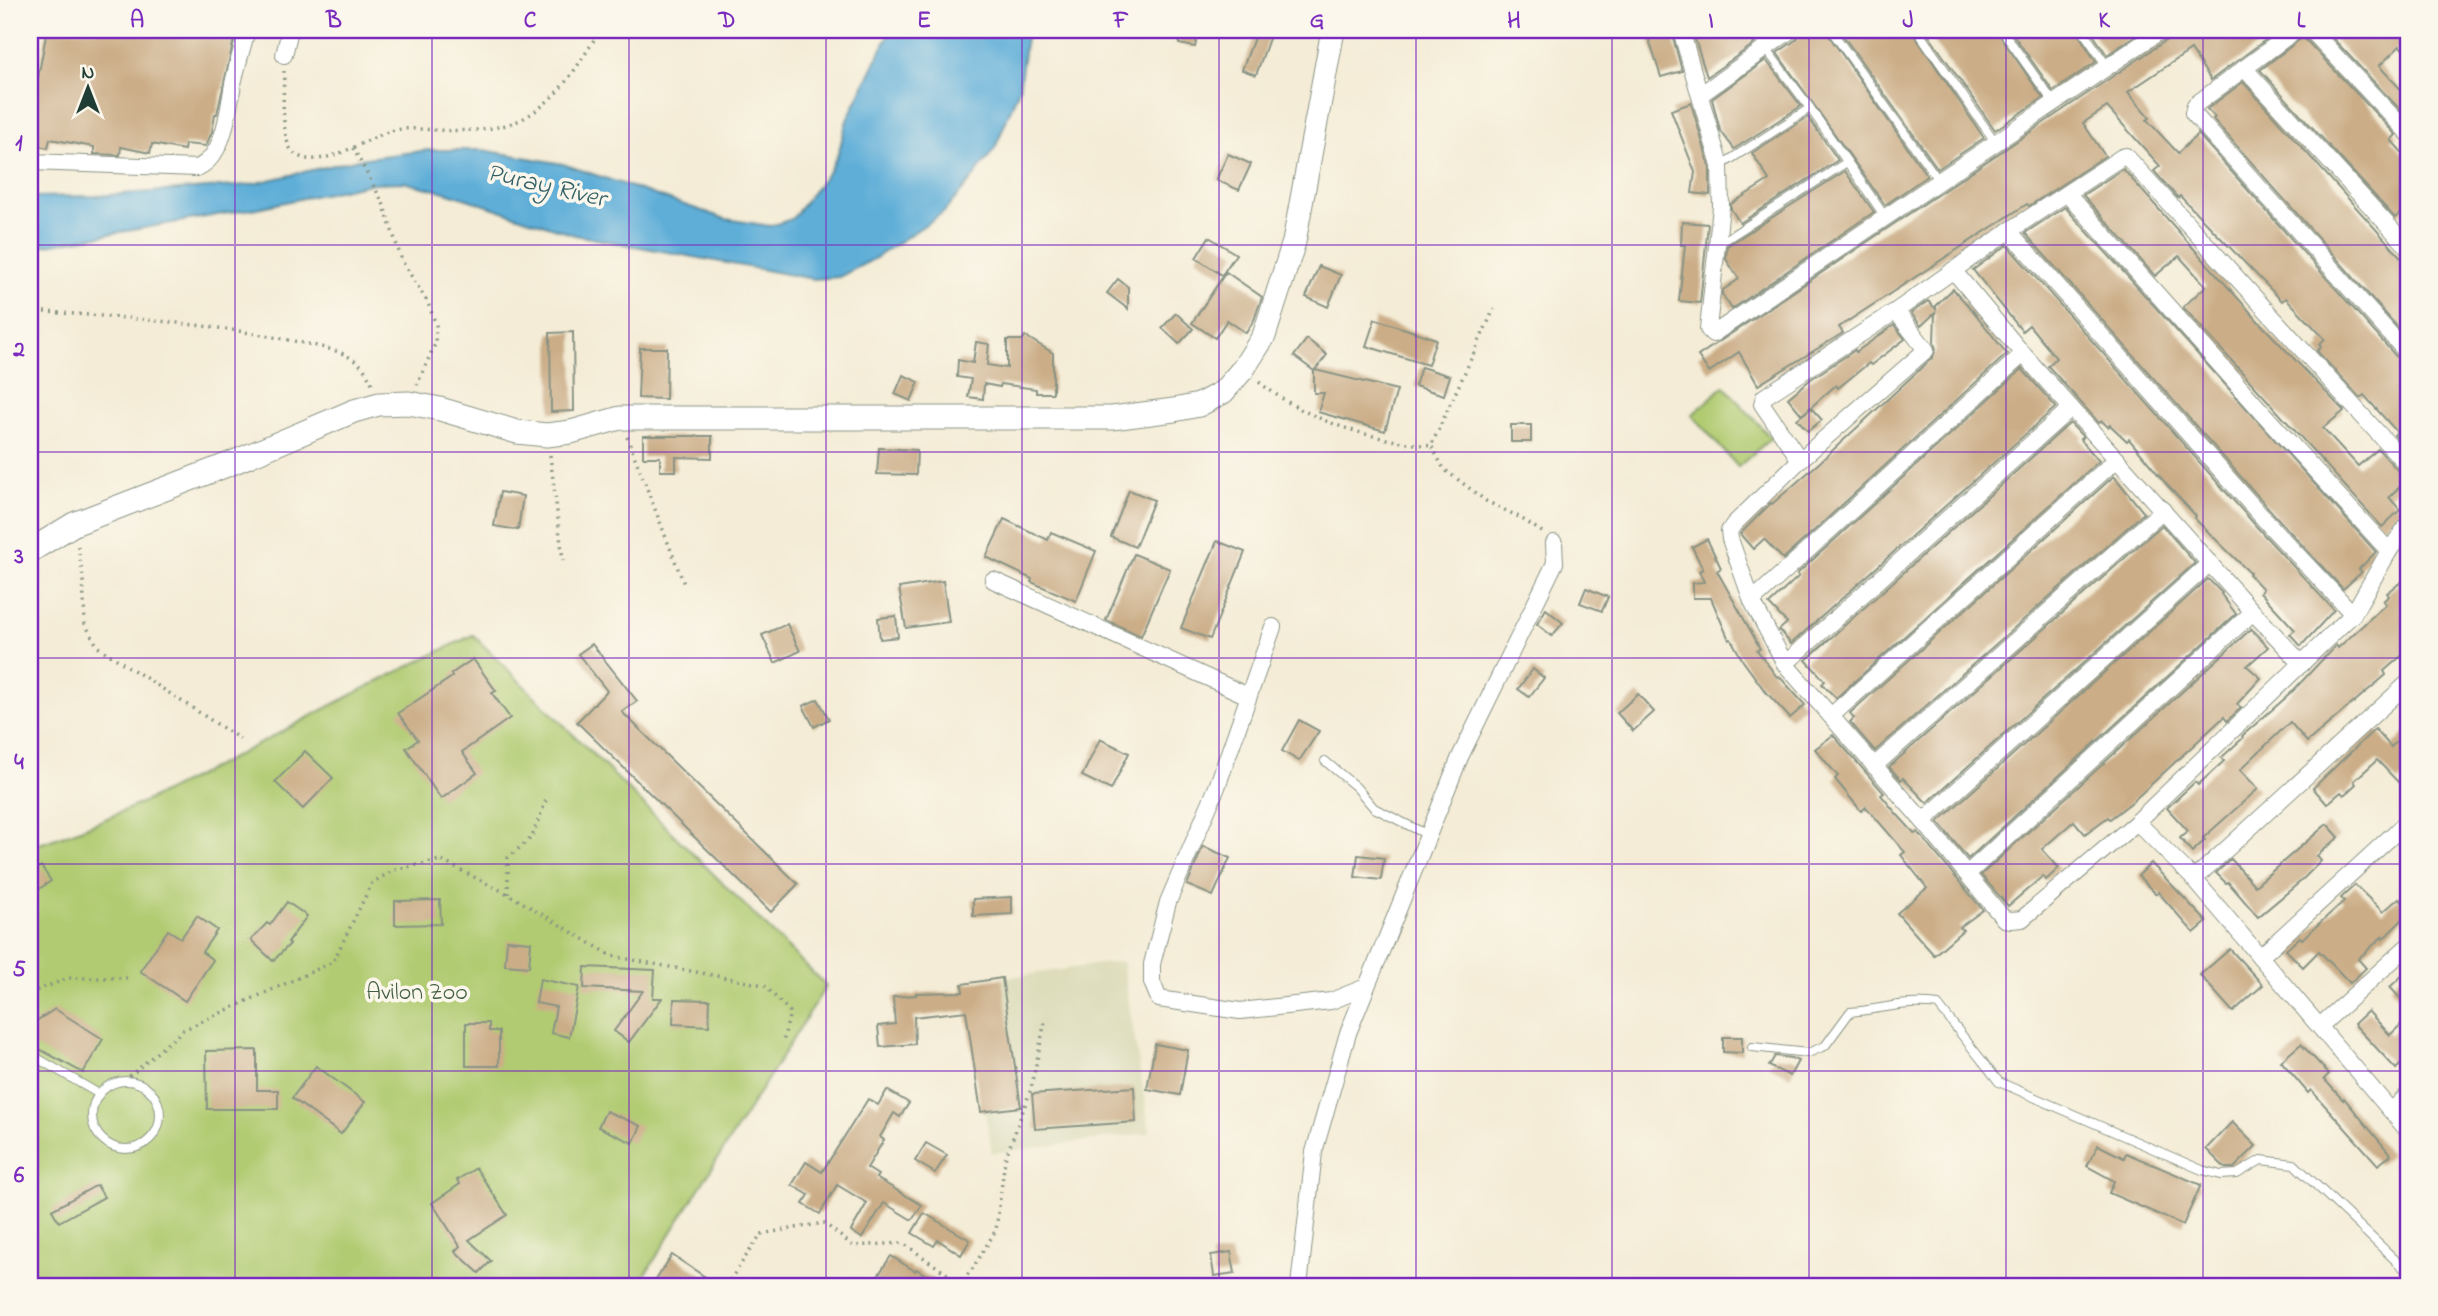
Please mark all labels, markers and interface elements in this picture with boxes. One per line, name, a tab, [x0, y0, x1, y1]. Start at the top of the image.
text: A	[130, 5, 144, 38]
text: B	[325, 5, 342, 38]
text: C	[524, 5, 537, 38]
text: D	[718, 5, 735, 38]
text: E	[917, 5, 931, 38]
text: F	[1113, 5, 1129, 38]
text: G	[1310, 5, 1324, 38]
text: H	[1507, 5, 1521, 38]
text: I	[1708, 5, 1714, 38]
text: J	[1902, 5, 1914, 38]
text: K	[2098, 5, 2110, 38]
text: L	[2297, 5, 2306, 38]
north arrow	[52, 52, 122, 122]
text: N	[82, 60, 95, 87]
text: 1	[15, 128, 23, 161]
water label: Puray River	[483, 155, 612, 220]
text: 2	[12, 334, 25, 367]
text: 3	[13, 541, 24, 574]
text: 4	[14, 747, 24, 780]
text: 5	[12, 954, 26, 987]
park label: Avilon Zoo	[366, 976, 468, 1011]
text: 6	[14, 1160, 25, 1193]

